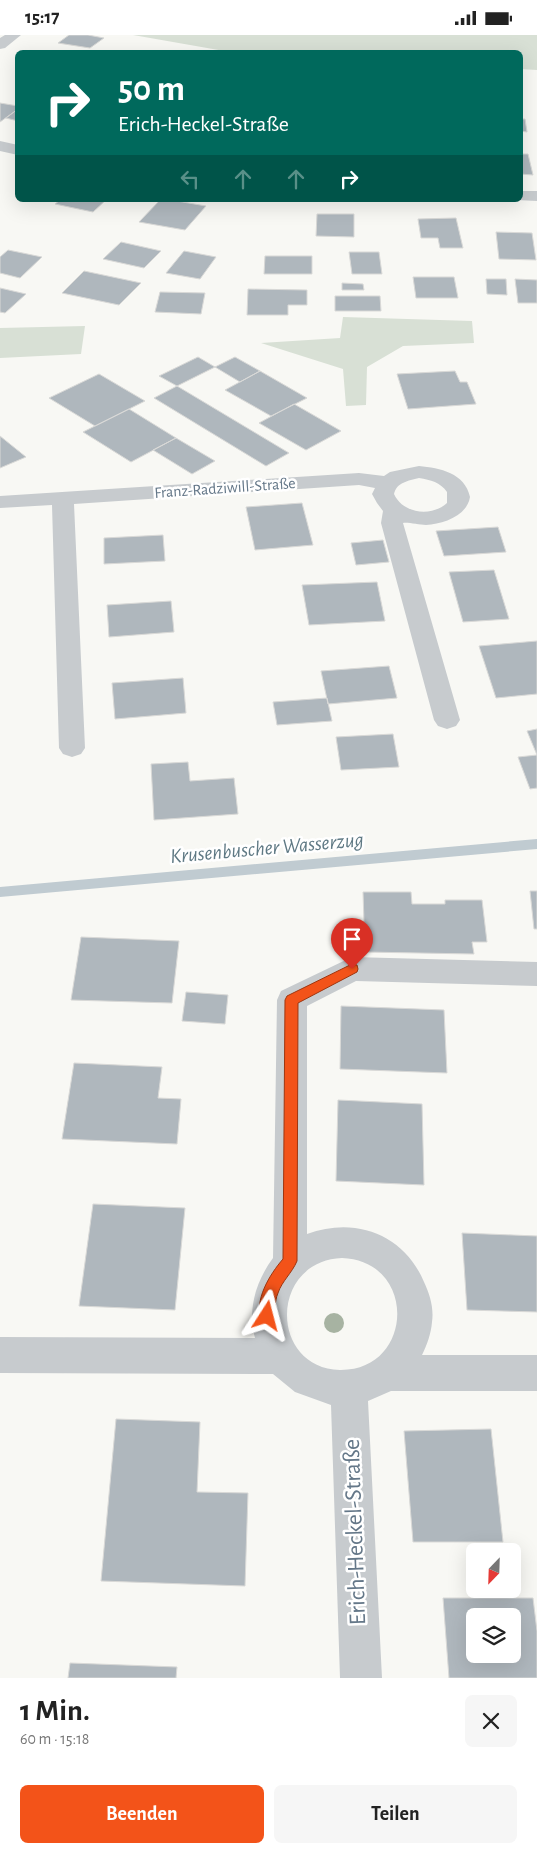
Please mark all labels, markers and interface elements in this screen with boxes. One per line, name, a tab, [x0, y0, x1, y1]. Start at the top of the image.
text: 15:17	[25, 8, 59, 27]
icon: right	[35, 70, 100, 135]
text: 50 m	[118, 72, 185, 107]
text: Erich-Heckel-Straße	[118, 113, 289, 135]
icon: left	[176, 165, 204, 193]
icon: ahead	[229, 165, 257, 193]
icon: ahead	[282, 165, 310, 193]
icon: right	[335, 165, 363, 193]
street label: Franz-Radziwill-Straße	[154, 475, 296, 501]
water label: Krusenbuscher Wasserzug	[169, 829, 365, 867]
pin	[331, 918, 373, 969]
icon: arrive	[338, 925, 366, 953]
position arrow	[240, 1289, 292, 1341]
street label: Erich-Heckel-Straße	[340, 1438, 370, 1626]
north arrow	[466, 1543, 521, 1597]
map controls	[466, 1543, 521, 1663]
button: layers	[466, 1608, 521, 1663]
button: close	[465, 1695, 517, 1747]
text: 1 Min.	[20, 1696, 90, 1726]
text: 60 m · 15:18	[20, 1731, 89, 1747]
button: Beenden	[20, 1785, 264, 1843]
button: Teilen	[274, 1785, 517, 1843]

